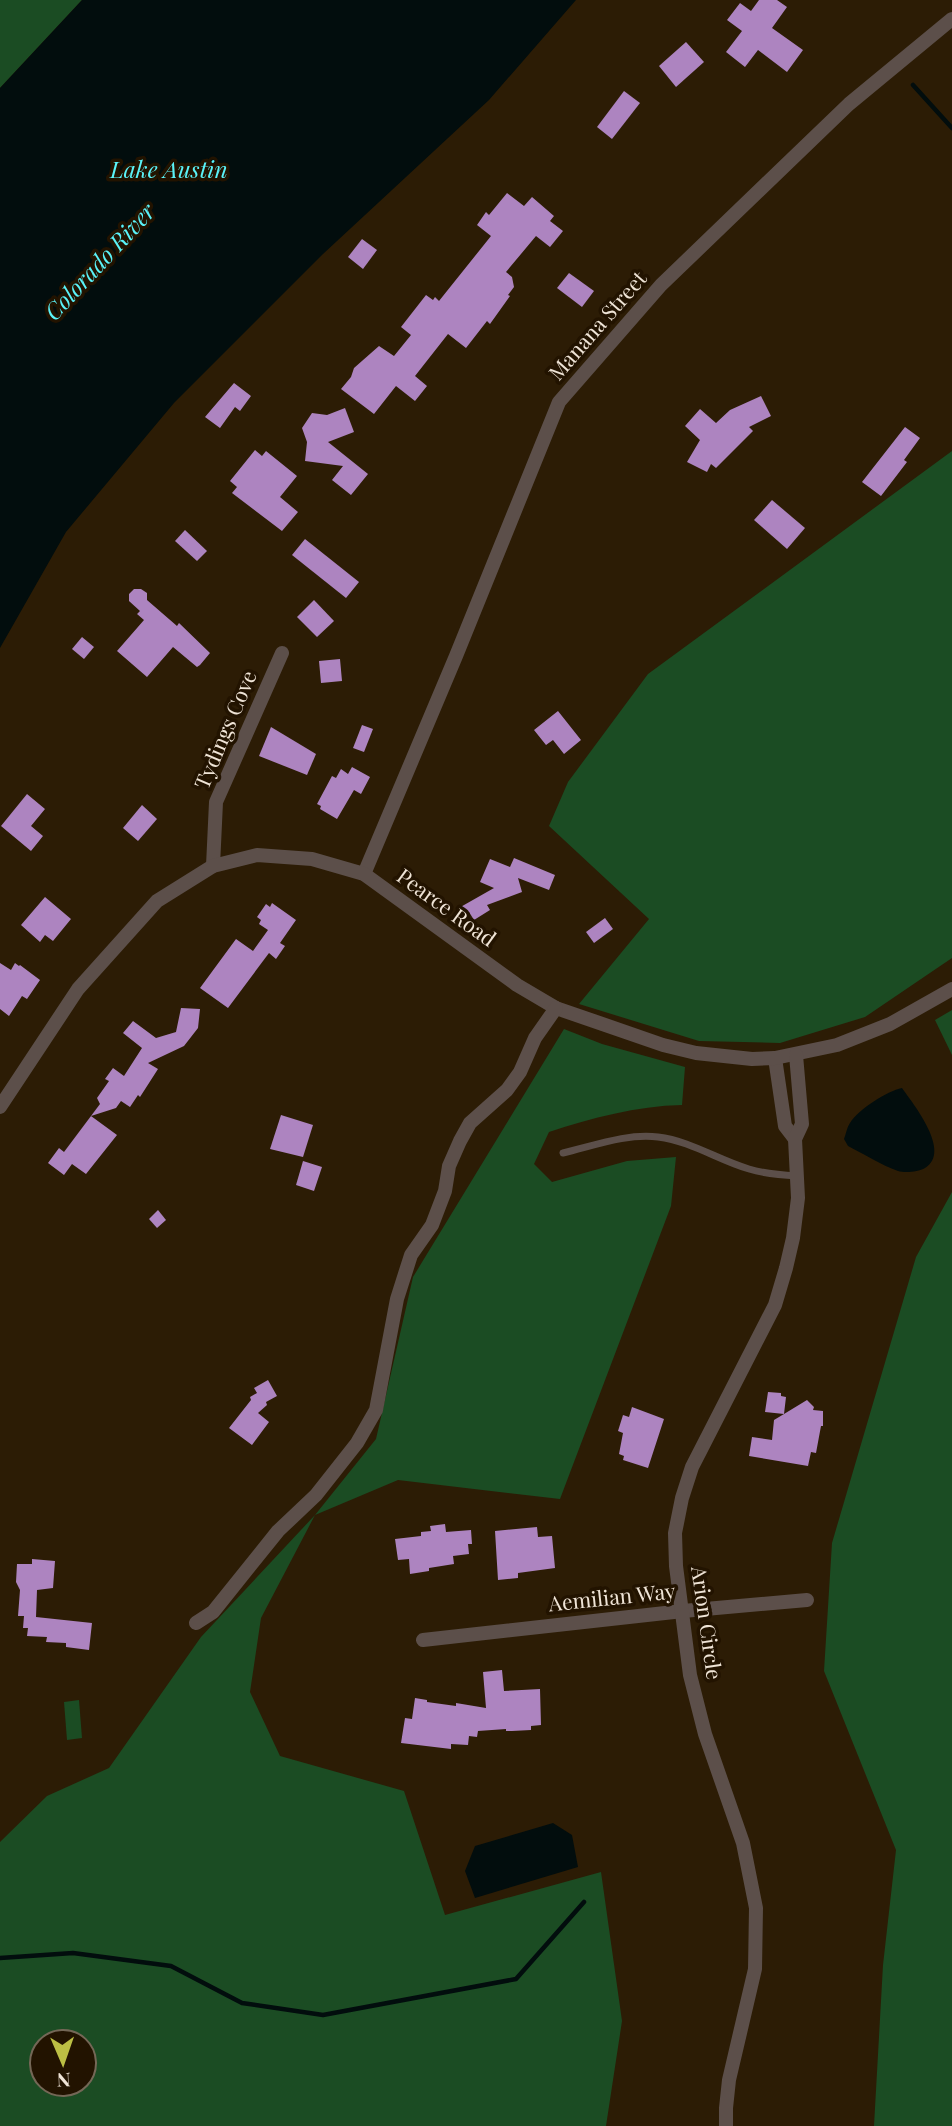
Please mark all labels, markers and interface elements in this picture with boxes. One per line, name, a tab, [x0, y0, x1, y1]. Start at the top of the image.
water label: Lake Austin	[109, 153, 228, 184]
water label: Colorado River	[37, 195, 162, 326]
street label: Manana Street	[541, 264, 652, 385]
street label: Tydings Cove	[187, 666, 262, 793]
street label: Pearce Road	[392, 861, 502, 952]
street label: Arion Circle	[686, 1563, 730, 1681]
street label: Aemilian Way	[546, 1575, 677, 1617]
north arrow	[28, 2028, 98, 2098]
text: N	[56, 2068, 71, 2094]

